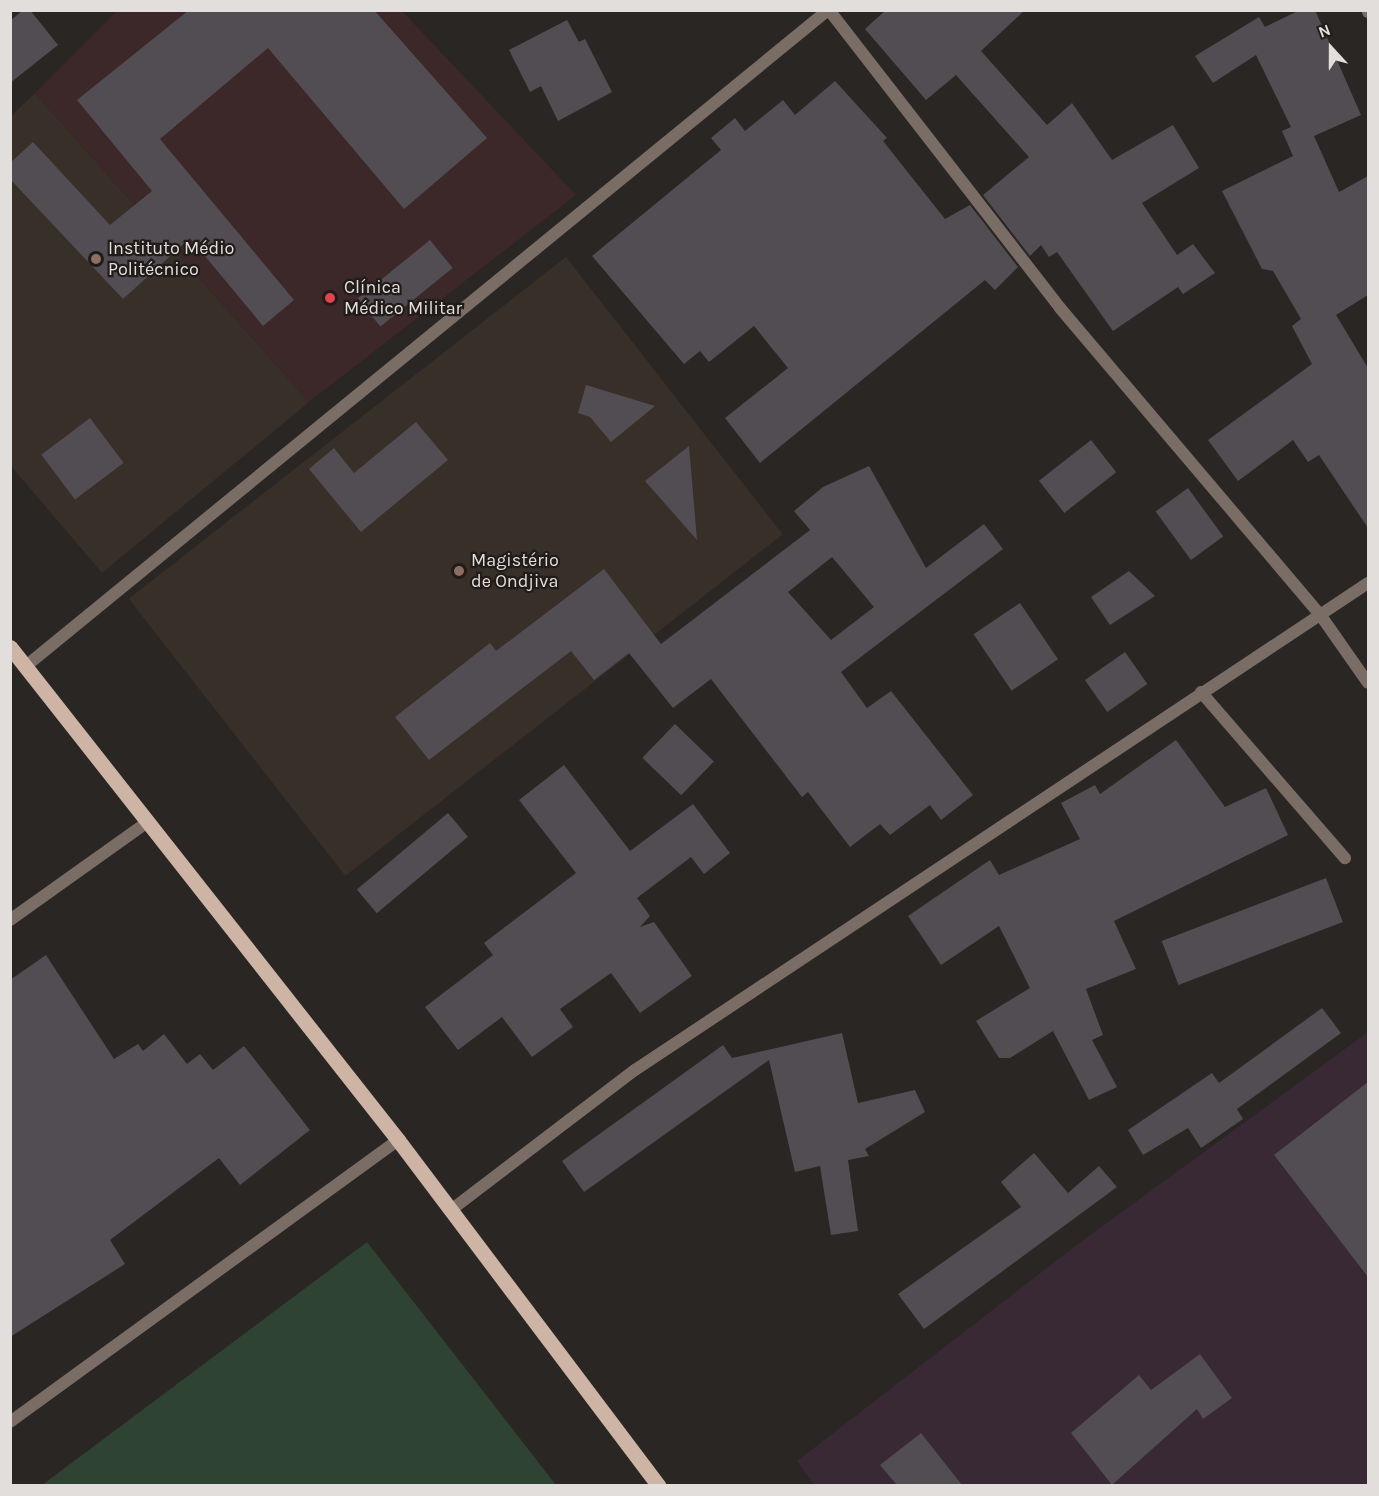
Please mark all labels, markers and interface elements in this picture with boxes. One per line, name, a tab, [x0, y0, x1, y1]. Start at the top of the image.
north arrow	[1301, 18, 1361, 78]
text: N	[1316, 20, 1333, 42]
place label: Instituto Médio Politécnico	[108, 238, 234, 280]
marker: Instituto Médio Politécnico	[89, 252, 103, 266]
place label: Clínica Médico Militar	[344, 277, 462, 320]
marker: Clínica Médico Militar	[321, 289, 339, 307]
place label: Magistério de Ondjiva	[471, 550, 559, 592]
marker: Magistério de Ondjiva	[452, 564, 466, 578]

